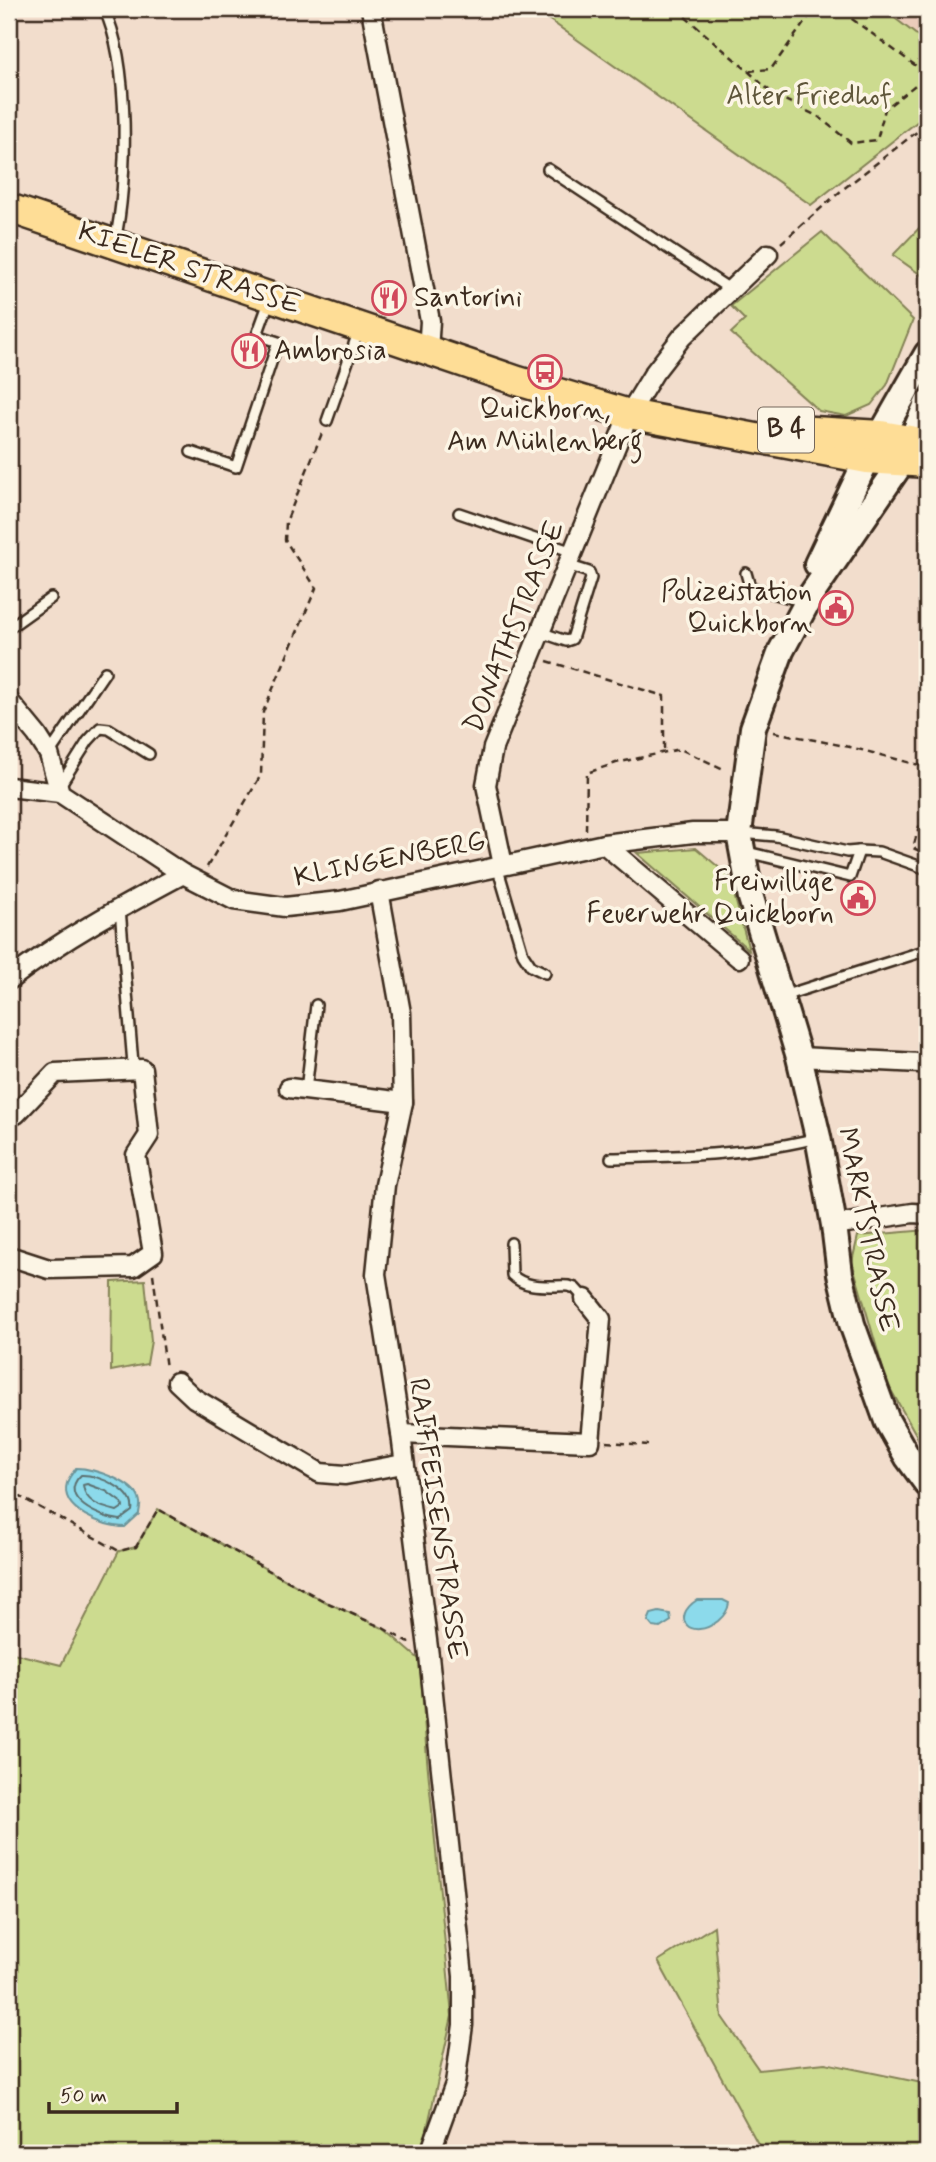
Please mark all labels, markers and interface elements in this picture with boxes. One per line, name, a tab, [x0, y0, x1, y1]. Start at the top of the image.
park label: Alter Friedhof	[726, 78, 892, 115]
street label: KIELER STRASSE	[73, 214, 305, 324]
restaurant icon: Santorini	[370, 279, 408, 317]
place label: Santorini	[414, 280, 522, 317]
restaurant icon: Ambrosia	[230, 332, 268, 370]
place label: Ambrosia	[274, 333, 387, 370]
bus stop icon: Quickborn, Am Mühlenberg	[526, 353, 564, 391]
place label: Quickborn, Am Mühlenberg	[447, 392, 643, 464]
road number: B 4	[758, 408, 814, 452]
street label: DONATHSTRASSE	[456, 515, 574, 739]
place label: Polizeistation Quickborn	[661, 574, 812, 643]
public building icon: Polizeistation Quickborn	[817, 589, 855, 627]
street label: KLINGENBERG	[291, 823, 489, 897]
place label: Freiwillige Feuerwehr Quickborn	[586, 864, 834, 933]
public building icon: Freiwillige Feuerwehr Quickborn	[839, 879, 877, 917]
street label: MARKTSTRASSE	[827, 1124, 907, 1336]
street label: RAIFFEISENSTRASSE	[399, 1376, 475, 1662]
scale bar	[49, 2071, 177, 2115]
text: 50 m	[60, 2082, 107, 2110]

